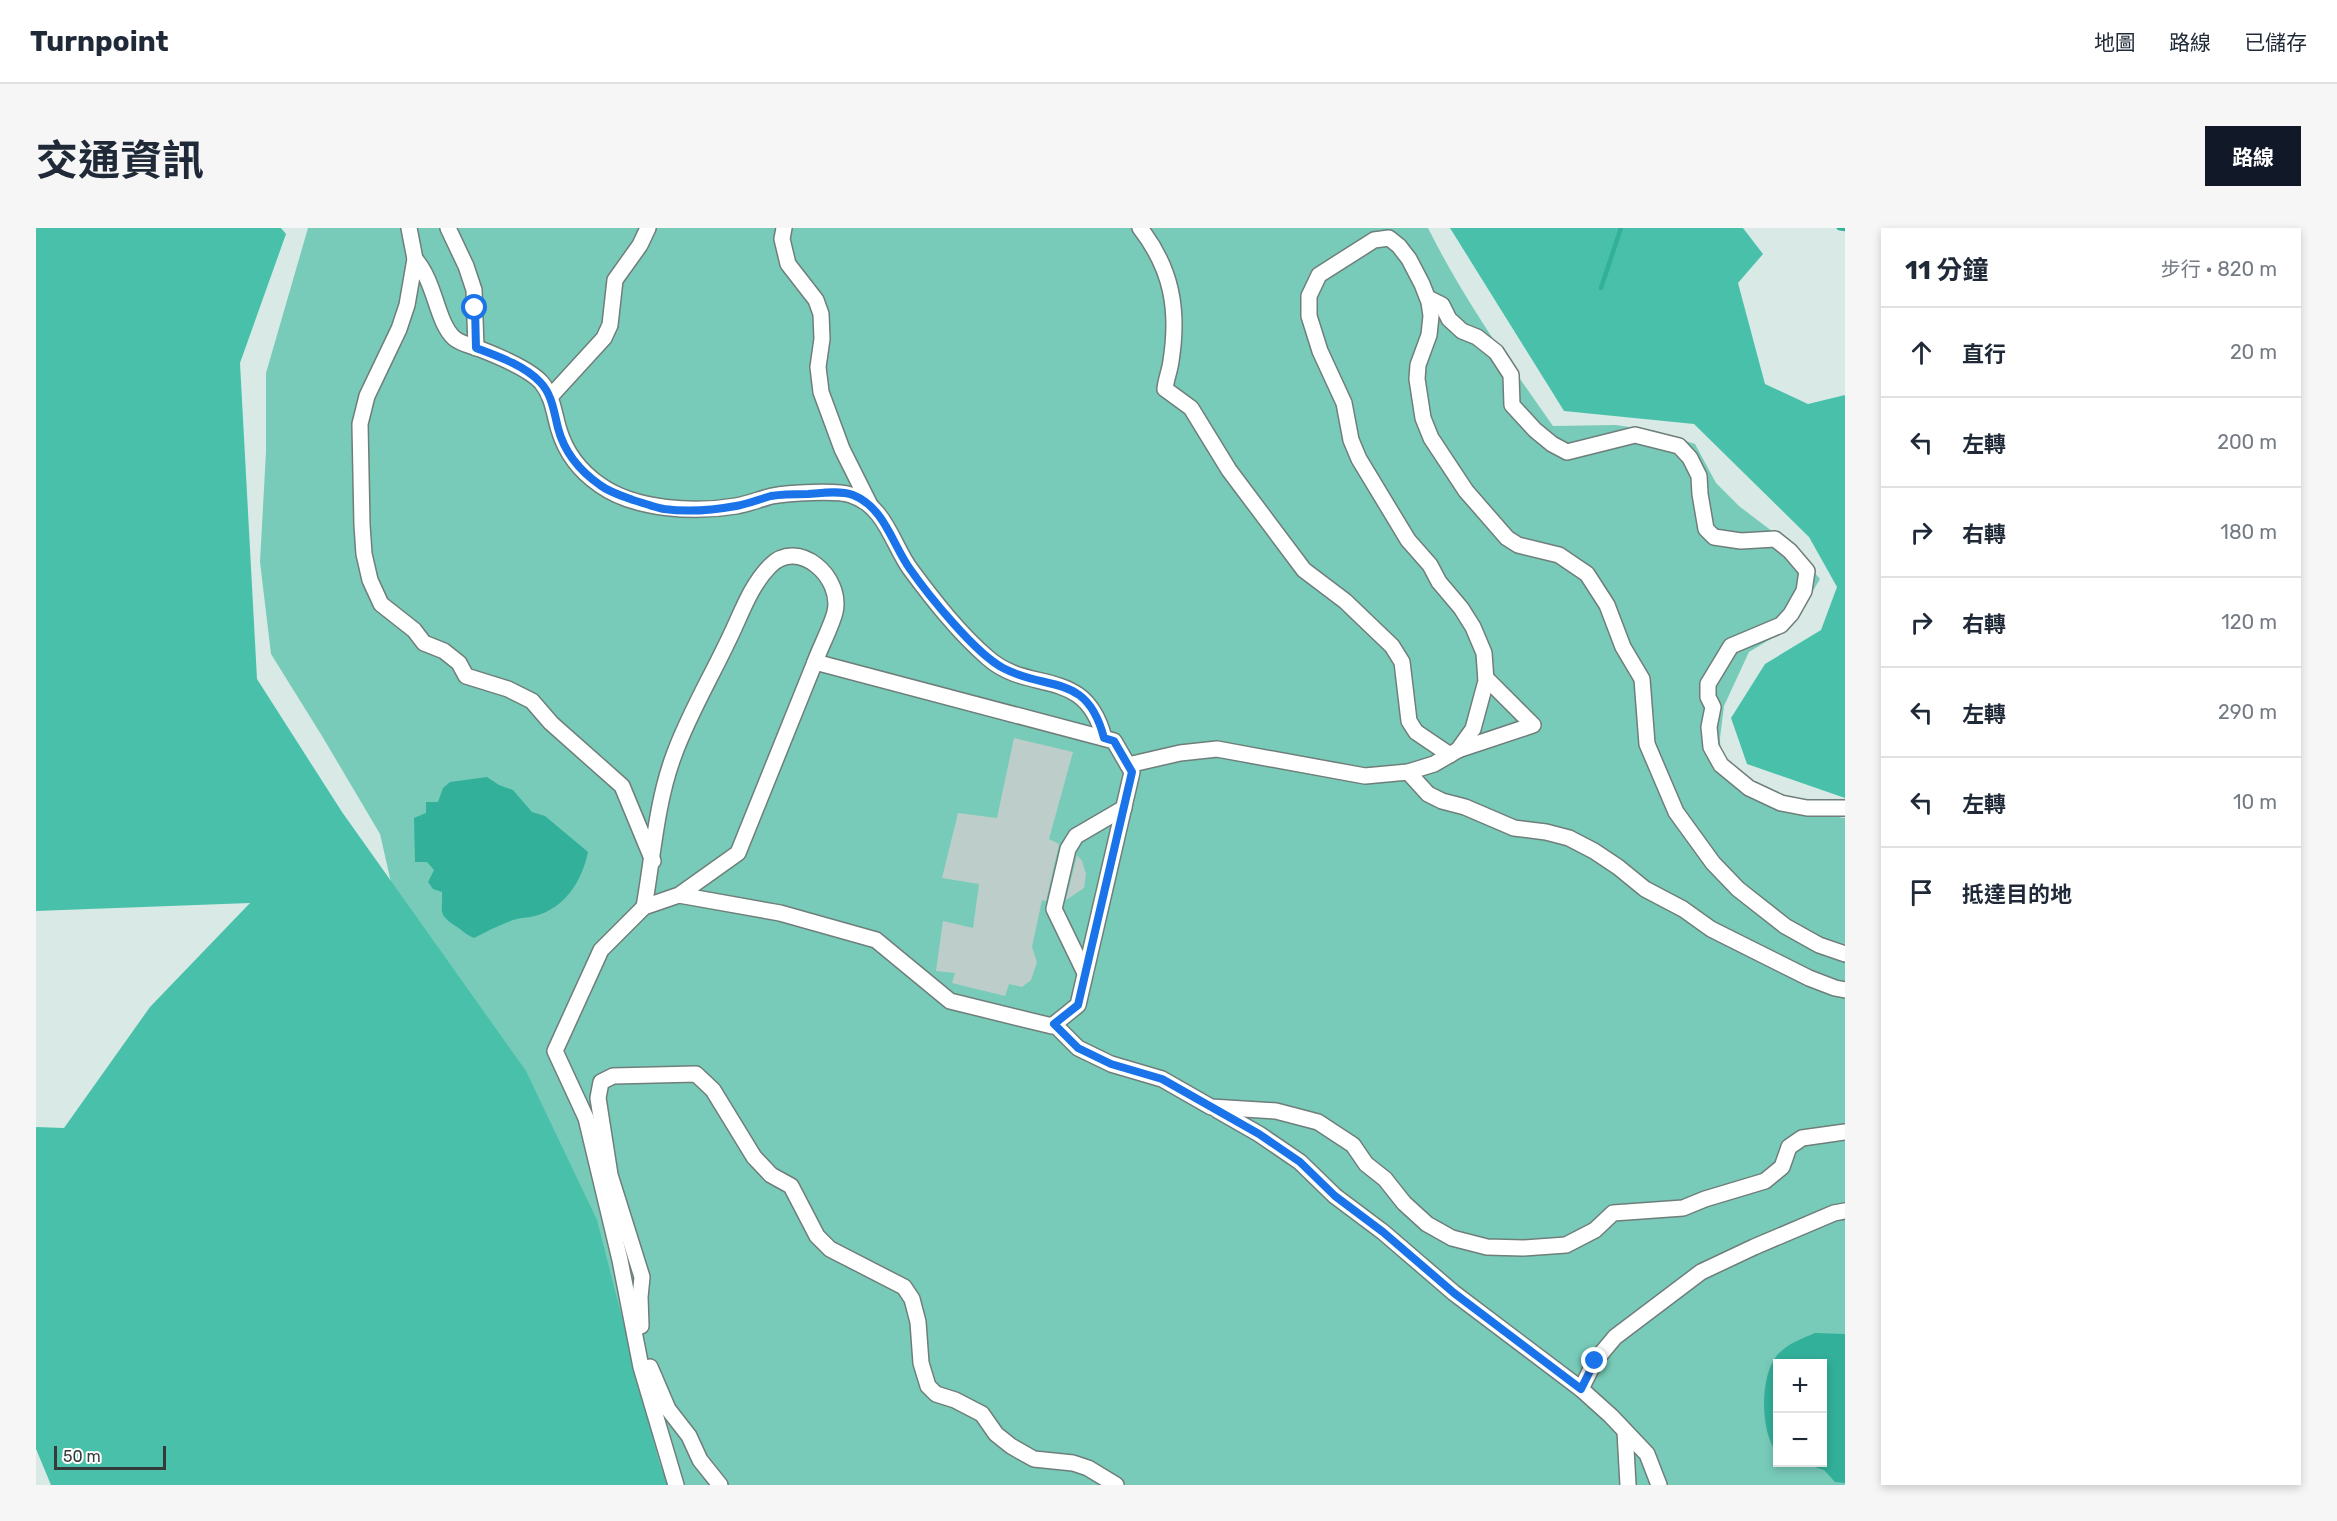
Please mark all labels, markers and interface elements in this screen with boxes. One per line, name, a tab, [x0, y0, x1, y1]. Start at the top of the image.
text: Turnpoint	[30, 25, 169, 58]
text: 地圖	[2094, 30, 2136, 55]
text: 路線	[2169, 30, 2211, 55]
text: 已儲存	[2244, 30, 2307, 55]
button: 路線	[2205, 126, 2301, 186]
text: 交通資訊	[36, 136, 204, 186]
text: 11 分鐘	[1905, 255, 1988, 286]
text: 步行 · 820 m	[2161, 257, 2277, 281]
route start	[461, 294, 487, 320]
icon: ahead	[1905, 336, 1938, 369]
text: 20 m	[2230, 340, 2277, 364]
text: 直行	[1962, 341, 2006, 368]
icon: left	[1905, 426, 1938, 459]
text: 200 m	[2217, 430, 2277, 454]
text: 左轉	[1962, 431, 2006, 458]
icon: right	[1905, 516, 1938, 549]
text: 180 m	[2220, 520, 2277, 544]
text: 右轉	[1962, 521, 2006, 548]
icon: right	[1905, 606, 1938, 639]
text: 120 m	[2221, 610, 2277, 634]
text: 右轉	[1962, 611, 2006, 638]
icon: left	[1905, 696, 1938, 729]
text: 290 m	[2218, 700, 2277, 724]
text: 左轉	[1962, 701, 2006, 728]
icon: left	[1905, 786, 1938, 819]
text: 10 m	[2233, 790, 2277, 814]
text: 左轉	[1962, 791, 2006, 818]
icon: arrive	[1905, 876, 1938, 909]
text: 抵達目的地	[1962, 881, 2072, 908]
route end	[1581, 1347, 1607, 1373]
map controls	[1773, 1359, 1827, 1467]
button: +	[1773, 1359, 1827, 1413]
button: −	[1773, 1413, 1827, 1467]
scale bar	[54, 1443, 166, 1470]
text: 50 m	[63, 1447, 101, 1466]

